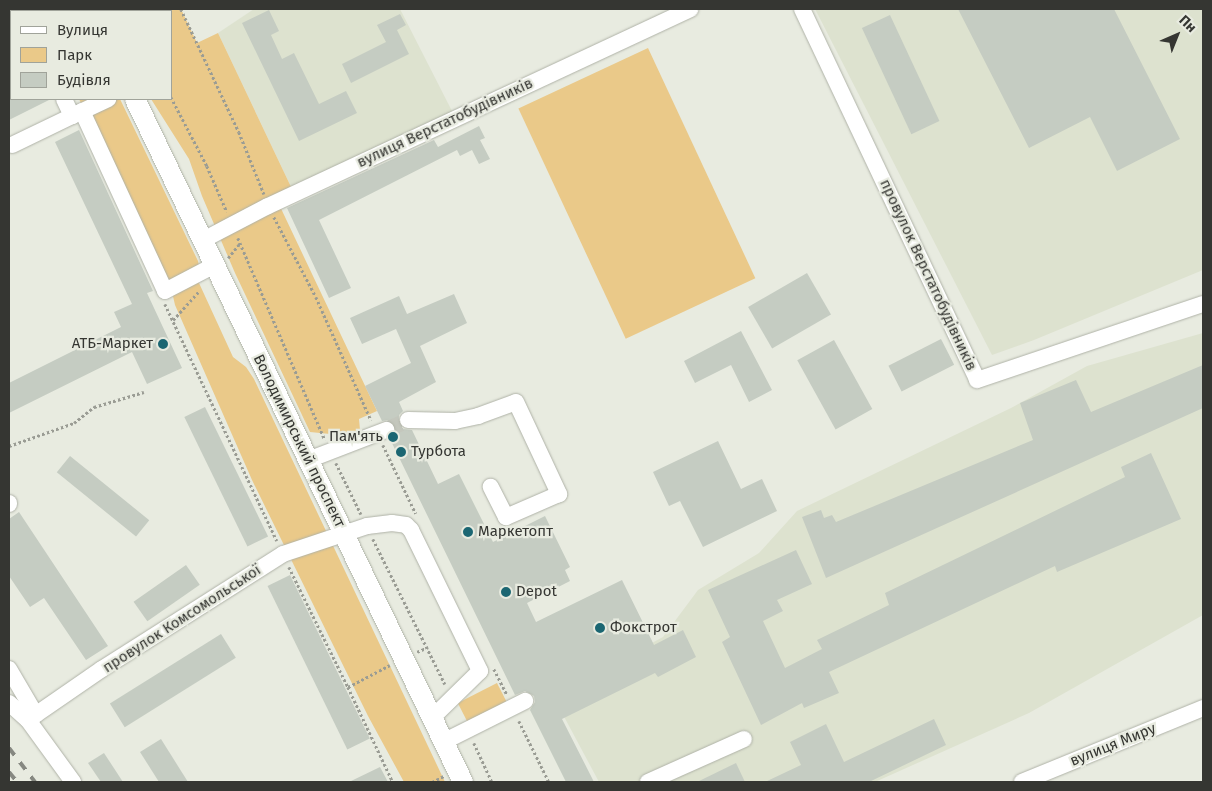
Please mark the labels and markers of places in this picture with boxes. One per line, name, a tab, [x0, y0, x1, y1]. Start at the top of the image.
place label: АТБ-Маркет	[72, 335, 153, 353]
marker: АТБ-Маркет	[157, 338, 169, 350]
place label: Пам'ять	[329, 428, 383, 446]
marker: Пам'ять	[387, 431, 399, 443]
place label: Турбота	[411, 443, 466, 461]
marker: Турбота	[395, 446, 407, 458]
place label: Маркетопт	[478, 523, 553, 541]
marker: Маркетопт	[462, 526, 474, 538]
place label: Depot	[516, 583, 557, 601]
marker: Depot	[500, 586, 512, 598]
place label: Фокстрот	[610, 619, 677, 637]
marker: Фокстрот	[594, 622, 606, 634]

